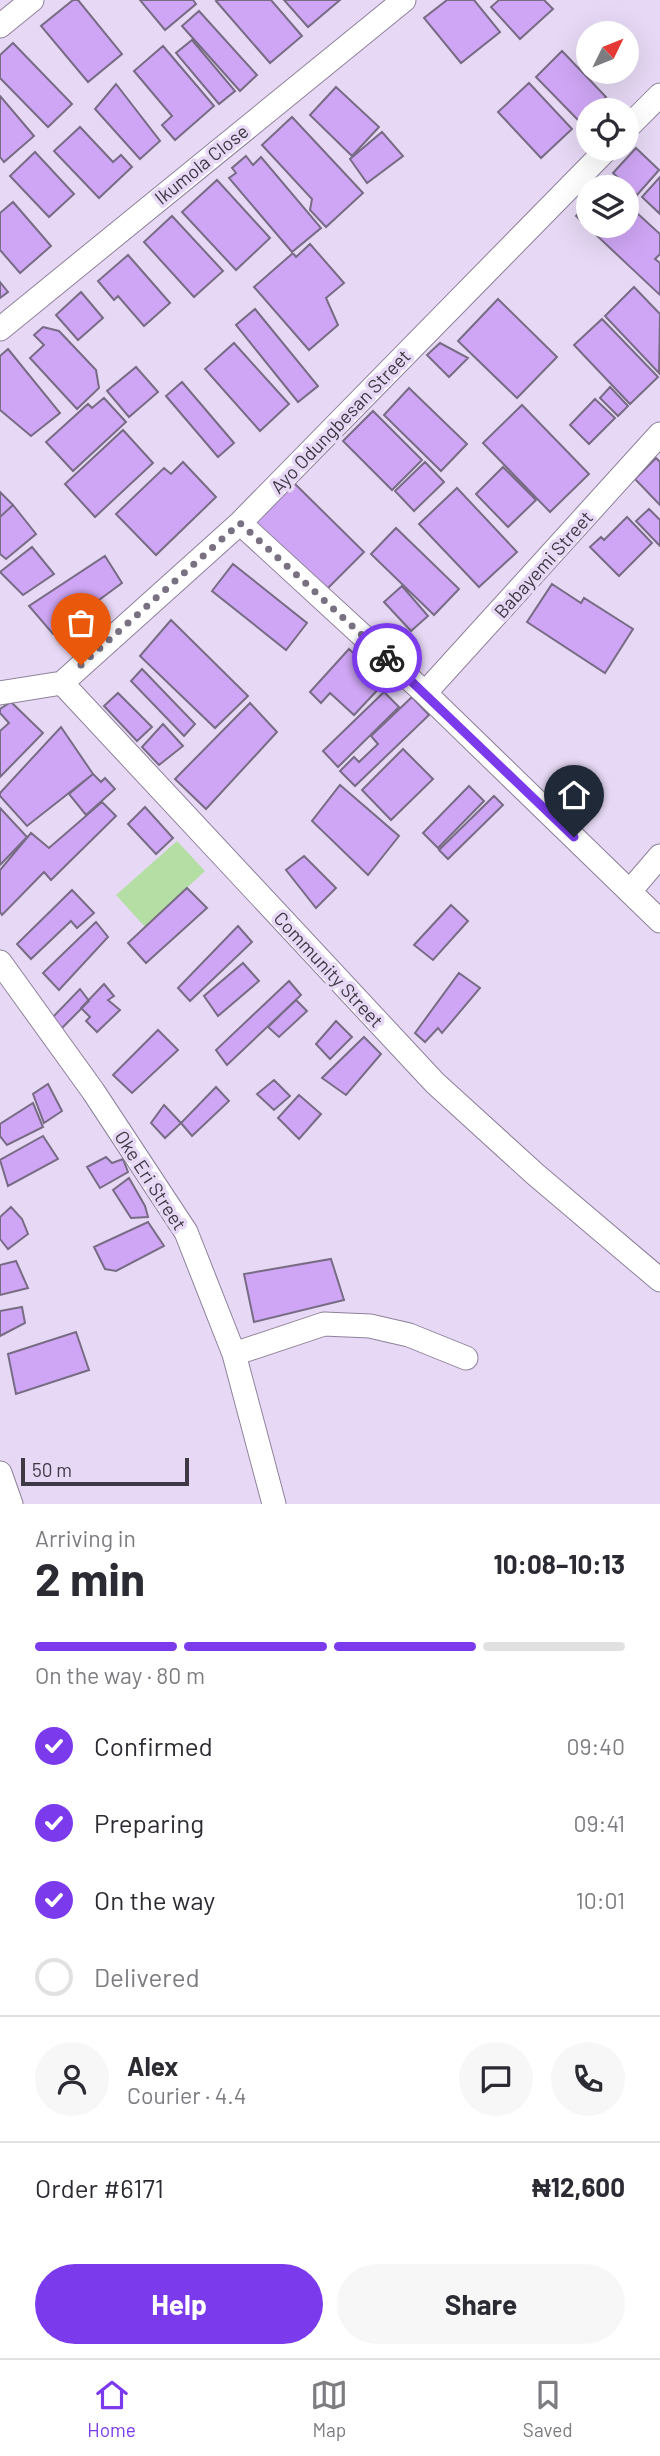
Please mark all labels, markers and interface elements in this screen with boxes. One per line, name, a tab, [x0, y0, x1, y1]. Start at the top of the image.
north arrow	[576, 21, 639, 84]
map controls	[576, 21, 639, 238]
button: locate	[576, 98, 639, 161]
street label: Ikumola Close	[149, 119, 253, 209]
button: layers	[576, 175, 639, 238]
street label: Ayo Odungbesan Street	[265, 344, 415, 498]
street label: Babayemi Street	[489, 506, 597, 622]
pin	[51, 593, 111, 665]
icon: bag	[62, 604, 100, 642]
courier	[352, 623, 422, 693]
icon: bike	[368, 639, 406, 677]
pin	[544, 765, 604, 837]
icon: home	[555, 776, 593, 814]
street label: Community Street	[269, 906, 389, 1032]
street label: Oke Eri Street	[110, 1126, 192, 1234]
scale bar	[21, 1455, 189, 1487]
text: 50 m	[32, 1458, 72, 1481]
text: Arriving in	[35, 1524, 136, 1552]
text: 10:08–10:13	[494, 1548, 625, 1579]
text: 2 min	[35, 1550, 145, 1605]
text: On the way · 80 m	[35, 1661, 205, 1689]
icon: check	[35, 1727, 73, 1765]
text: Confirmed	[94, 1730, 213, 1761]
text: 09:40	[567, 1732, 625, 1760]
icon: check	[35, 1804, 73, 1842]
text: Preparing	[94, 1807, 204, 1838]
text: 09:41	[574, 1809, 625, 1837]
icon: check	[35, 1881, 73, 1919]
text: On the way	[94, 1884, 215, 1915]
text: 10:01	[576, 1886, 625, 1914]
text: Delivered	[94, 1961, 200, 1992]
button: person	[35, 2042, 109, 2116]
button: chat	[459, 2042, 533, 2116]
button: phone	[551, 2042, 625, 2116]
text: Alex	[127, 2050, 178, 2081]
text: Courier · 4.4	[127, 2081, 246, 2109]
text: ₦12,600	[532, 2171, 625, 2202]
text: Order #6171	[35, 2172, 164, 2203]
button: Help	[35, 2264, 323, 2344]
button: Share	[337, 2264, 625, 2344]
tab: Home	[87, 2376, 136, 2441]
tab: Map	[310, 2376, 348, 2441]
tab: Saved	[523, 2376, 573, 2441]

